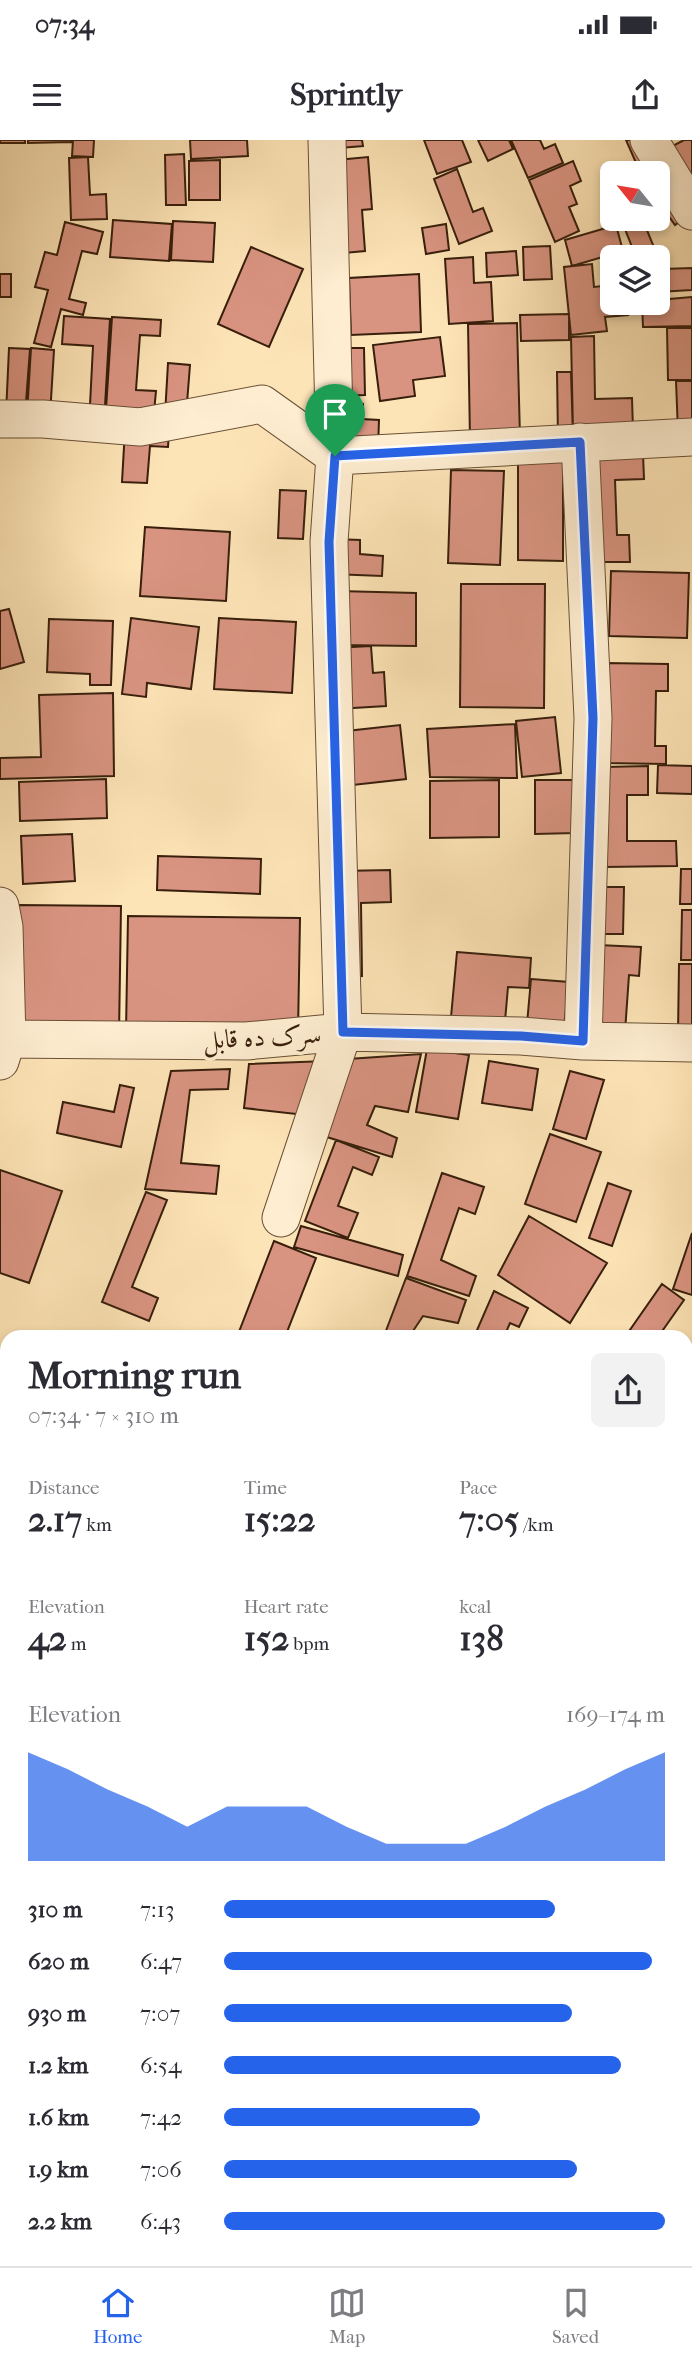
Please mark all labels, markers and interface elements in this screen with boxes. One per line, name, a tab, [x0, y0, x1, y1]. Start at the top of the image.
text: 07:34	[35, 9, 94, 40]
icon: menu	[28, 76, 66, 114]
text: Sprintly	[290, 76, 402, 113]
icon: share	[626, 76, 664, 114]
north arrow	[600, 161, 670, 231]
map controls	[600, 161, 670, 315]
button: layers	[600, 245, 670, 315]
pin	[305, 384, 365, 456]
icon: arrive	[316, 395, 354, 433]
street label: سرک ده قابل	[202, 1018, 322, 1058]
text: Morning run	[28, 1353, 241, 1398]
button: share	[591, 1353, 665, 1427]
text: 07:34 · 7 × 310 m	[28, 1402, 179, 1429]
text: Distance	[28, 1477, 99, 1499]
text: Time	[244, 1477, 287, 1499]
text: Pace	[459, 1477, 497, 1499]
text: 2.17	[28, 1499, 82, 1540]
text: 15:22	[244, 1499, 316, 1540]
text: 7:05	[459, 1499, 519, 1540]
text: km	[82, 1514, 112, 1536]
text: /km	[519, 1514, 553, 1536]
text: Elevation	[28, 1596, 105, 1618]
text: Heart rate	[244, 1596, 329, 1618]
text: kcal	[459, 1596, 491, 1618]
text: 42	[28, 1618, 67, 1659]
text: 152	[244, 1618, 289, 1659]
text: 138	[459, 1618, 504, 1659]
text: m	[67, 1633, 87, 1655]
text: bpm	[289, 1633, 329, 1655]
text: Elevation	[28, 1701, 121, 1728]
text: 169–174 m	[566, 1701, 665, 1728]
text: 310 m	[28, 1896, 82, 1923]
text: 7:13	[140, 1896, 174, 1923]
text: 620 m	[28, 1948, 89, 1975]
text: 6:47	[140, 1948, 182, 1975]
text: 930 m	[28, 2000, 86, 2027]
text: 7:07	[140, 2000, 180, 2027]
text: 1.2 km	[28, 2052, 88, 2079]
text: 6:54	[140, 2052, 182, 2079]
text: 1.6 km	[28, 2104, 89, 2131]
text: 7:42	[140, 2104, 182, 2131]
text: 1.9 km	[28, 2156, 88, 2183]
text: 7:06	[140, 2156, 182, 2183]
text: 2.2 km	[28, 2208, 92, 2235]
text: 6:43	[140, 2208, 181, 2235]
tab: Home	[93, 2284, 142, 2348]
tab: Map	[328, 2284, 366, 2348]
tab: Saved	[552, 2284, 599, 2348]

